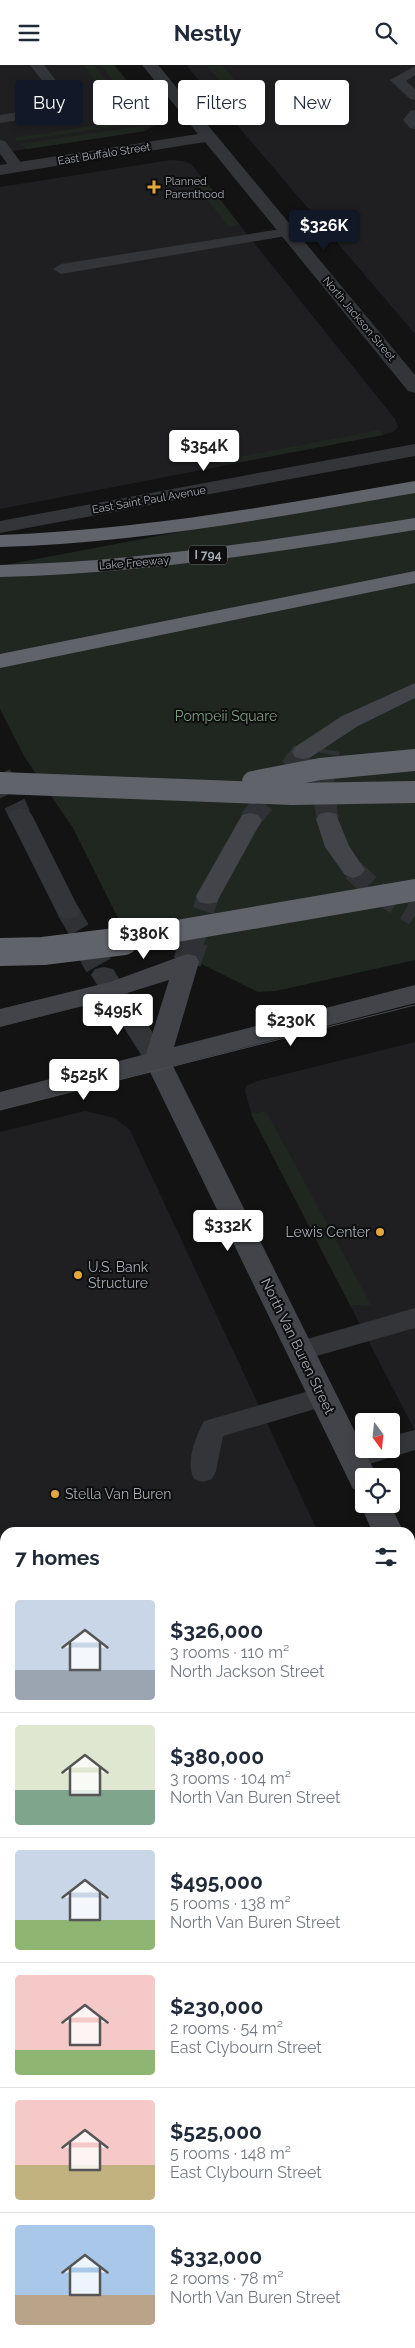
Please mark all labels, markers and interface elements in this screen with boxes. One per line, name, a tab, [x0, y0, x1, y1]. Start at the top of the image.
icon: menu	[15, 19, 43, 47]
icon: search	[372, 19, 400, 47]
text: Nestly	[174, 20, 241, 46]
chip: Buy	[15, 80, 83, 125]
chip: Rent	[93, 80, 168, 125]
chip: Filters	[178, 80, 265, 125]
chip: New	[275, 80, 349, 125]
street label: East Buffalo Street	[57, 140, 152, 168]
place label: Planned Parenthood	[165, 175, 224, 201]
marker: Planned Parenthood	[147, 180, 161, 194]
pin: $326K	[289, 209, 359, 252]
text: $326K	[300, 216, 348, 235]
street label: North Jackson Street	[320, 274, 398, 364]
pin: $354K	[169, 429, 239, 472]
text: $354K	[180, 436, 228, 455]
street label: East Saint Paul Avenue	[91, 483, 207, 516]
road number: I 794	[189, 545, 227, 565]
street label: Lake Freeway	[98, 553, 170, 573]
park label: Pompeii Square	[175, 708, 277, 724]
pin: $380K	[109, 917, 179, 960]
text: $380K	[119, 924, 169, 943]
pin: $495K	[83, 993, 153, 1036]
text: $495K	[94, 1000, 142, 1019]
pin: $230K	[256, 1005, 326, 1047]
text: $230K	[267, 1011, 315, 1030]
pin: $525K	[49, 1059, 119, 1101]
text: $525K	[60, 1065, 108, 1084]
pin: $332K	[193, 1209, 263, 1252]
text: $332K	[204, 1216, 252, 1235]
place label: Lewis Center	[286, 1224, 370, 1240]
marker: Lewis Center	[374, 1226, 386, 1238]
place label: U.S. Bank Structure	[88, 1259, 149, 1291]
marker: U.S. Bank Structure	[72, 1269, 84, 1281]
street label: North Van Buren Street	[258, 1275, 338, 1417]
north arrow	[355, 1413, 400, 1457]
map controls	[355, 1413, 400, 1513]
button: locate	[355, 1468, 400, 1513]
place label: Stella Van Buren	[65, 1486, 171, 1502]
marker: Stella Van Buren	[49, 1488, 61, 1500]
icon: filters	[372, 1543, 400, 1571]
text: 7 homes	[15, 1545, 100, 1570]
text: $326,000	[170, 1618, 263, 1643]
icon: home	[55, 1620, 115, 1680]
text: 3 rooms · 110 m²	[170, 1643, 289, 1662]
text: North Jackson Street	[170, 1662, 324, 1681]
text: $380,000	[170, 1744, 264, 1769]
icon: home	[55, 1745, 115, 1805]
text: 3 rooms · 104 m²	[170, 1769, 291, 1788]
text: North Van Buren Street	[170, 1788, 340, 1807]
text: $495,000	[170, 1869, 263, 1894]
icon: home	[55, 1870, 115, 1930]
text: 5 rooms · 138 m²	[170, 1894, 291, 1913]
text: North Van Buren Street	[170, 1913, 340, 1932]
text: $230,000	[170, 1994, 263, 2019]
icon: home	[55, 1995, 115, 2055]
text: 2 rooms · 54 m²	[170, 2019, 283, 2038]
text: East Clybourn Street	[170, 2038, 322, 2057]
text: $525,000	[170, 2119, 262, 2144]
icon: home	[55, 2120, 115, 2180]
text: 5 rooms · 148 m²	[170, 2144, 291, 2163]
text: East Clybourn Street	[170, 2163, 322, 2182]
text: $332,000	[170, 2244, 262, 2269]
icon: home	[55, 2245, 115, 2305]
text: 2 rooms · 78 m²	[170, 2269, 283, 2288]
text: North Van Buren Street	[170, 2288, 340, 2307]

